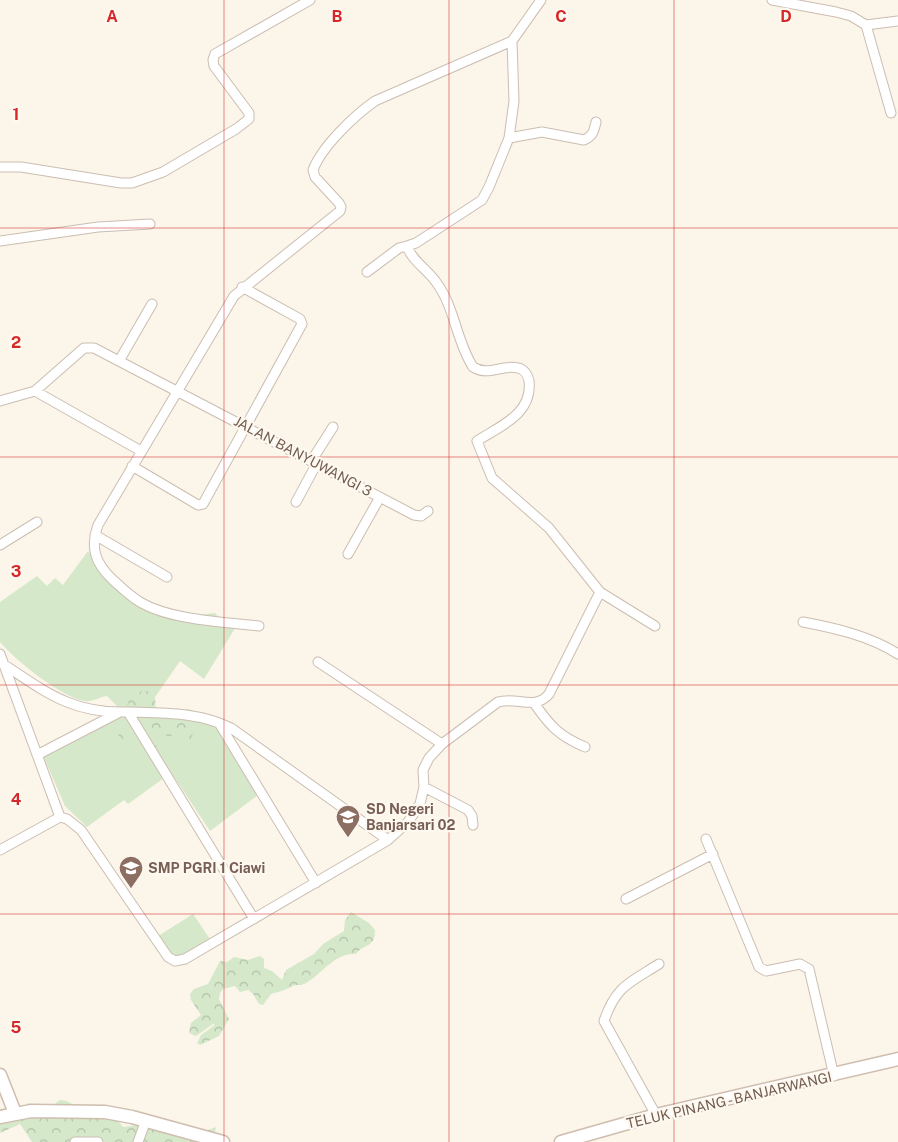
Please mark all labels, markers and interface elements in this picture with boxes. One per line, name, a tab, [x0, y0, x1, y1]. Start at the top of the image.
text: A	[106, 7, 118, 26]
text: B	[332, 7, 343, 26]
text: C	[555, 7, 567, 26]
text: D	[780, 7, 792, 26]
text: 1	[13, 105, 19, 124]
text: 2	[11, 333, 21, 352]
street label: JALAN BANYUWANGI 3	[231, 413, 375, 499]
text: 3	[11, 562, 21, 581]
text: 4	[11, 790, 22, 809]
place label: SD Negeri Banjarsari 02	[366, 801, 456, 833]
school or university icon: SD Negeri Banjarsari 02	[335, 804, 361, 838]
school or university icon: SMP PGRI 1 Ciawi	[118, 855, 144, 889]
place label: SMP PGRI 1 Ciawi	[148, 860, 265, 876]
text: 5	[11, 1018, 22, 1037]
street label: TELUK PINANG - BANJARWANGI	[625, 1069, 833, 1131]

